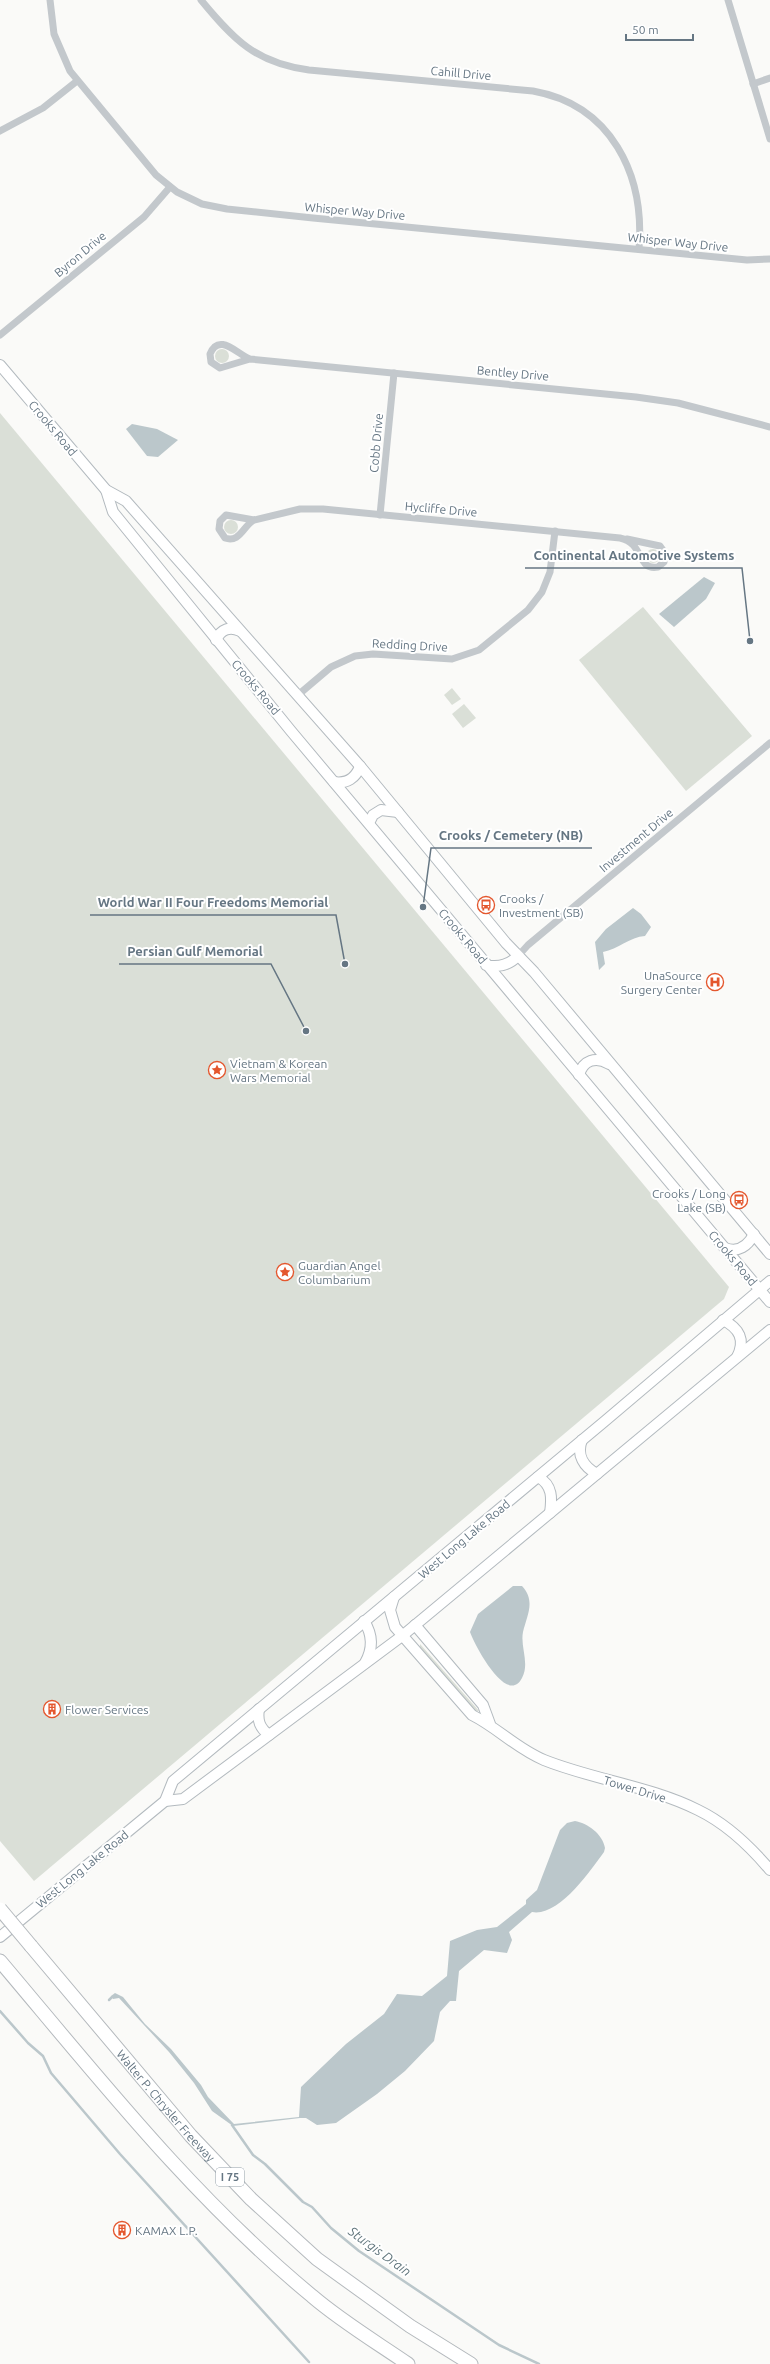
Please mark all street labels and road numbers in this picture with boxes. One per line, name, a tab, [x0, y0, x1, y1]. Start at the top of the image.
street label: Cahill Drive	[430, 64, 492, 82]
street label: Whisper Way Drive	[304, 200, 406, 222]
street label: Byron Drive	[52, 229, 108, 279]
street label: Whisper Way Drive	[627, 230, 729, 254]
street label: Bentley Drive	[476, 363, 550, 383]
street label: Crooks Road	[26, 398, 80, 458]
street label: Cobb Drive	[367, 413, 385, 473]
street label: Hycliffe Drive	[404, 499, 478, 519]
street label: Redding Drive	[372, 637, 448, 653]
street label: Crooks Road	[229, 657, 283, 717]
street label: Investment Drive	[597, 805, 675, 875]
street label: Crooks Road	[436, 906, 490, 966]
street label: Crooks Road	[706, 1228, 760, 1288]
street label: West Long Lake Road	[416, 1497, 512, 1581]
street label: Tower Drive	[602, 1773, 668, 1805]
street label: West Long Lake Road	[33, 1828, 131, 1910]
street label: Walter P. Chrysler Freeway	[115, 2047, 218, 2164]
road number: I 75	[216, 2168, 244, 2186]

